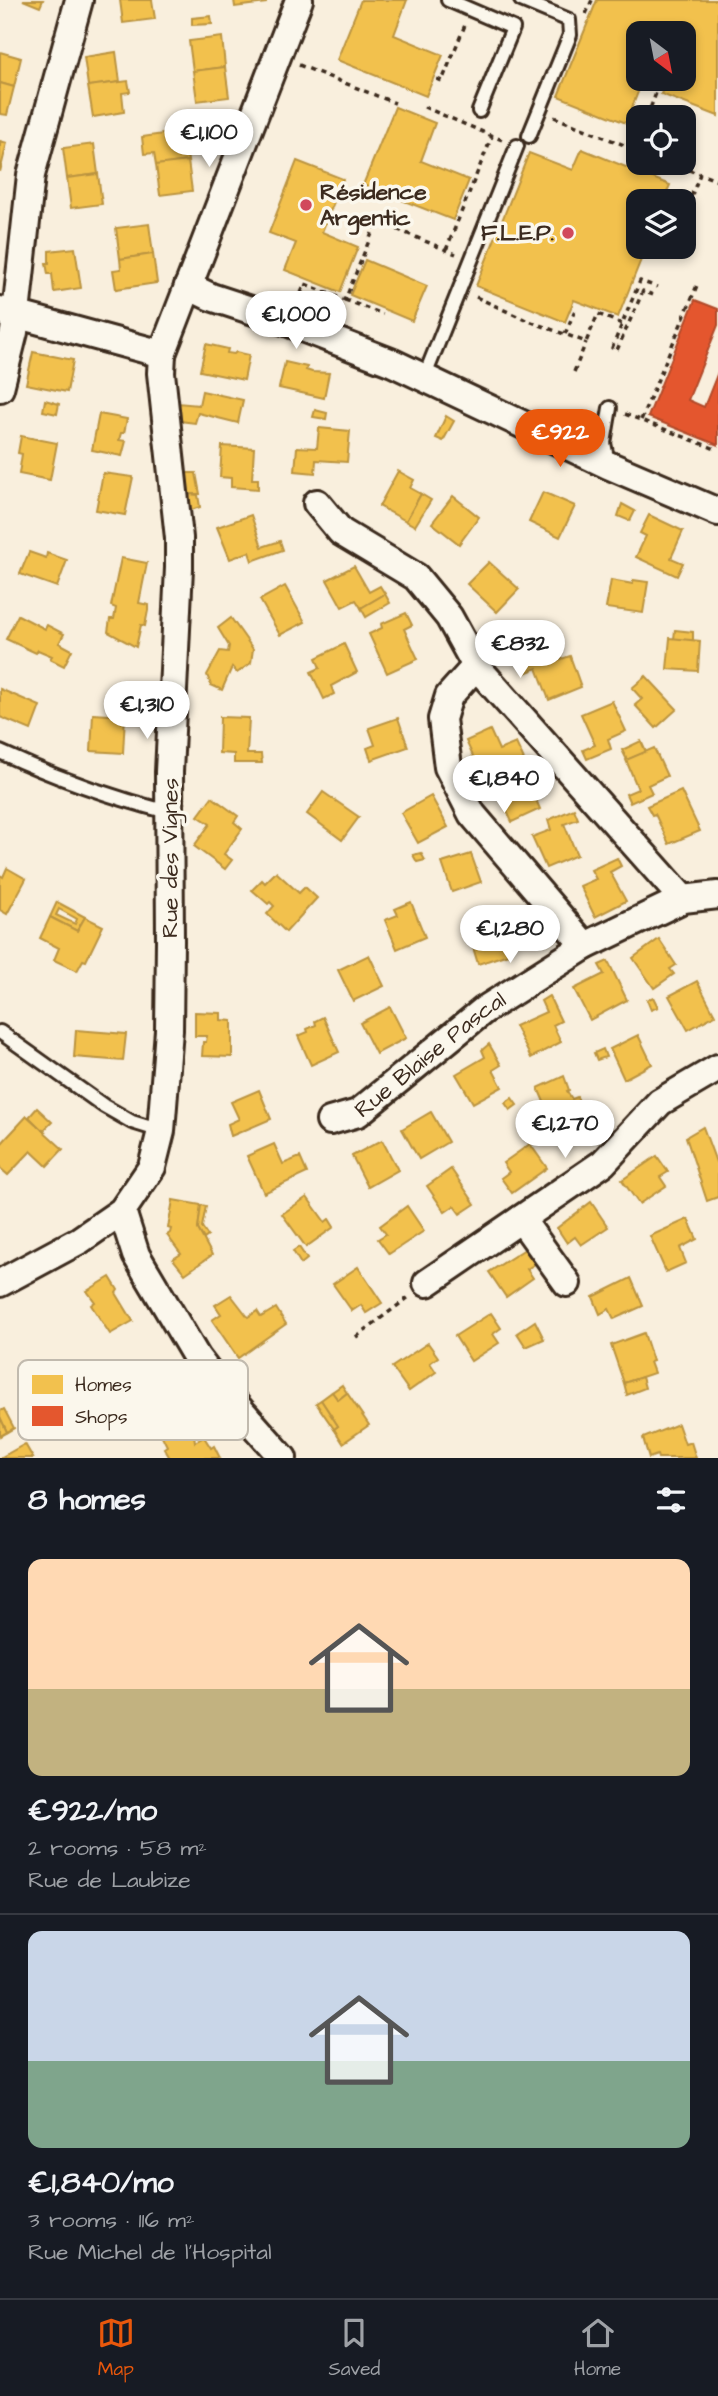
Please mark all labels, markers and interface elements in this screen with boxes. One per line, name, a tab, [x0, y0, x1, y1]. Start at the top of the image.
north arrow	[626, 21, 696, 91]
map controls	[626, 21, 696, 259]
button: locate	[626, 105, 696, 175]
pin: €1,100	[152, 110, 266, 169]
text: €1,100	[180, 116, 238, 148]
place label: Résidence Argentic	[320, 176, 427, 235]
button: layers	[626, 189, 696, 259]
marker: Résidence Argentic	[298, 197, 314, 213]
place label: F.L.E.P.	[481, 217, 554, 249]
marker: F.L.E.P.	[560, 225, 576, 241]
pin: €1,000	[239, 292, 353, 351]
text: €1,000	[262, 298, 330, 330]
pin: €922	[519, 410, 601, 469]
text: €922	[531, 416, 589, 448]
pin: €832	[479, 620, 561, 680]
text: €832	[491, 627, 549, 659]
pin: €1,310	[90, 682, 204, 741]
text: €1,310	[120, 688, 174, 720]
pin: €1,840	[447, 756, 561, 815]
text: €1,840	[469, 762, 539, 794]
street label: Rue des Vignes	[154, 778, 187, 938]
pin: €1,280	[453, 906, 567, 965]
text: €1,280	[476, 912, 544, 944]
street label: Rue Blaise Pascal	[348, 984, 512, 1125]
pin: €1,270	[508, 1100, 622, 1160]
text: €1,270	[531, 1107, 599, 1139]
legend	[18, 1360, 248, 1440]
text: Homes	[75, 1372, 132, 1399]
text: Shops	[75, 1404, 127, 1431]
text: 8 homes	[28, 1479, 146, 1521]
icon: filters	[652, 1481, 690, 1519]
icon: home	[296, 1605, 422, 1731]
text: €922/mo	[28, 1790, 157, 1832]
text: 2 rooms · 58 m²	[28, 1832, 207, 1864]
text: Rue de Laubize	[28, 1864, 191, 1896]
icon: home	[296, 1977, 422, 2103]
text: €1,840/mo	[28, 2162, 174, 2204]
text: 3 rooms · 116 m²	[28, 2204, 195, 2236]
text: Rue Michel de l'Hospital	[28, 2236, 272, 2268]
tab: Map	[97, 2314, 135, 2383]
tab: Saved	[328, 2314, 380, 2383]
tab: Home	[574, 2314, 621, 2383]

